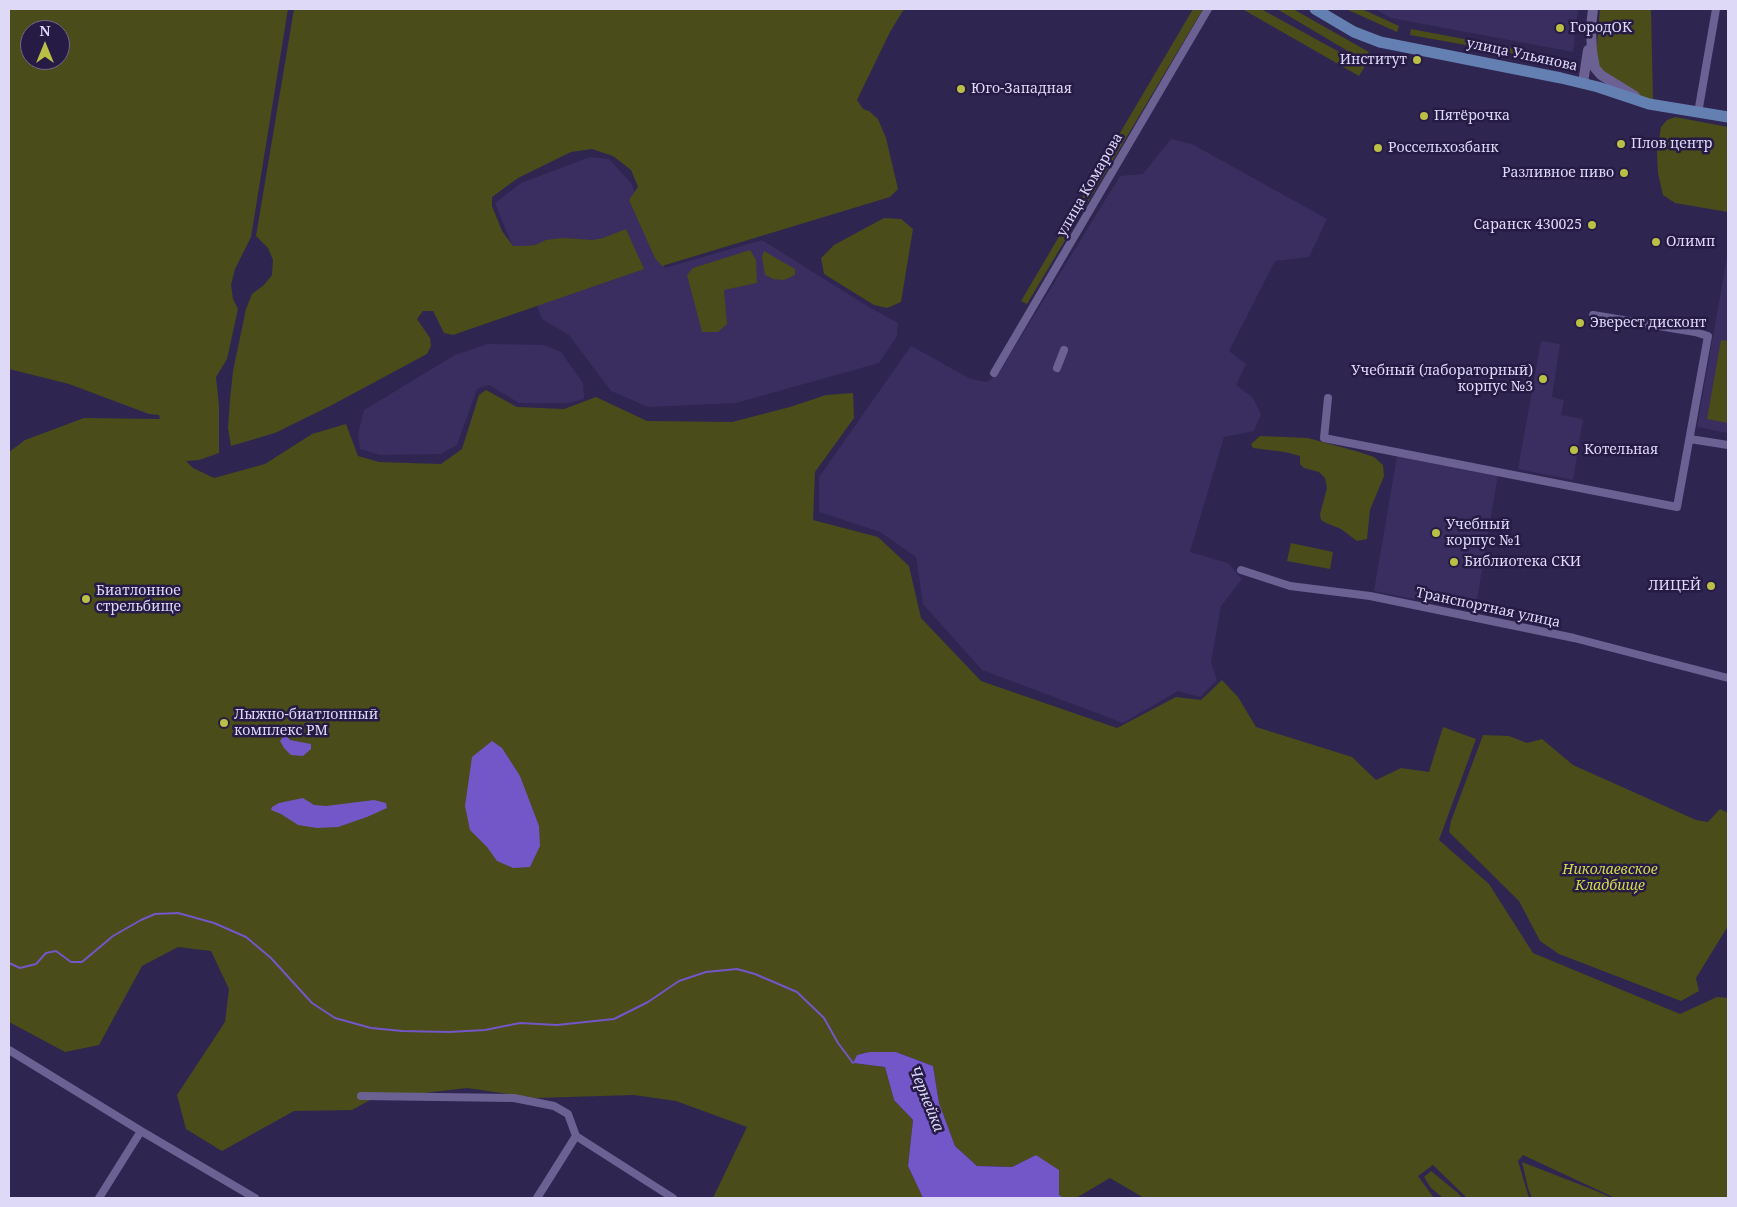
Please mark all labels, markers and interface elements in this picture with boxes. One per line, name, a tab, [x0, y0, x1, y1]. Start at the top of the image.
north arrow	[20, 20, 70, 70]
place label: ГородОК	[1570, 20, 1632, 36]
text: N	[39, 21, 51, 40]
marker: ГородОК	[1554, 22, 1566, 34]
street label: улица Ульянова	[1465, 35, 1579, 75]
place label: Институт	[1340, 52, 1407, 68]
marker: Институт	[1411, 54, 1423, 66]
place label: Юго-Западная	[971, 81, 1072, 97]
marker: Юго-Западная	[955, 83, 967, 95]
place label: Пятёрочка	[1434, 108, 1510, 124]
marker: Пятёрочка	[1418, 110, 1430, 122]
street label: улица Комарова	[1053, 130, 1127, 240]
place label: Плов центр	[1631, 136, 1713, 152]
marker: Плов центр	[1615, 138, 1627, 150]
place label: Россельхозбанк	[1388, 140, 1499, 156]
marker: Россельхозбанк	[1372, 142, 1384, 154]
place label: Разливное пиво	[1502, 165, 1614, 181]
marker: Разливное пиво	[1618, 167, 1630, 179]
place label: Саранск 430025	[1473, 217, 1582, 233]
marker: Саранск 430025	[1586, 219, 1598, 231]
place label: Олимп	[1666, 234, 1715, 250]
marker: Олимп	[1650, 236, 1662, 248]
place label: Эверест дисконт	[1590, 315, 1707, 331]
marker: Эверест дисконт	[1574, 317, 1586, 329]
place label: Учебный (лабораторный) корпус №3	[1351, 363, 1533, 396]
marker: Учебный (лабораторный) корпус №3	[1537, 373, 1549, 385]
place label: Котельная	[1584, 442, 1658, 458]
marker: Котельная	[1568, 444, 1580, 456]
place label: Учебный корпус №1	[1446, 517, 1521, 550]
marker: Учебный корпус №1	[1430, 527, 1442, 539]
place label: Библиотека СКИ	[1464, 554, 1581, 570]
marker: Библиотека СКИ	[1448, 556, 1460, 568]
place label: ЛИЦЕЙ	[1648, 578, 1701, 594]
marker: ЛИЦЕЙ	[1705, 580, 1717, 592]
place label: Биатлонное стрельбище	[96, 583, 181, 616]
street label: Транспортная улица	[1414, 584, 1562, 632]
marker: Биатлонное стрельбище	[80, 593, 92, 605]
place label: Лыжно-биатлонный комплекс РМ	[234, 707, 378, 740]
marker: Лыжно-биатлонный комплекс РМ	[218, 717, 230, 729]
park label: Николаевское Кладбище	[1562, 862, 1658, 894]
water label: Чернейка	[905, 1063, 947, 1135]

